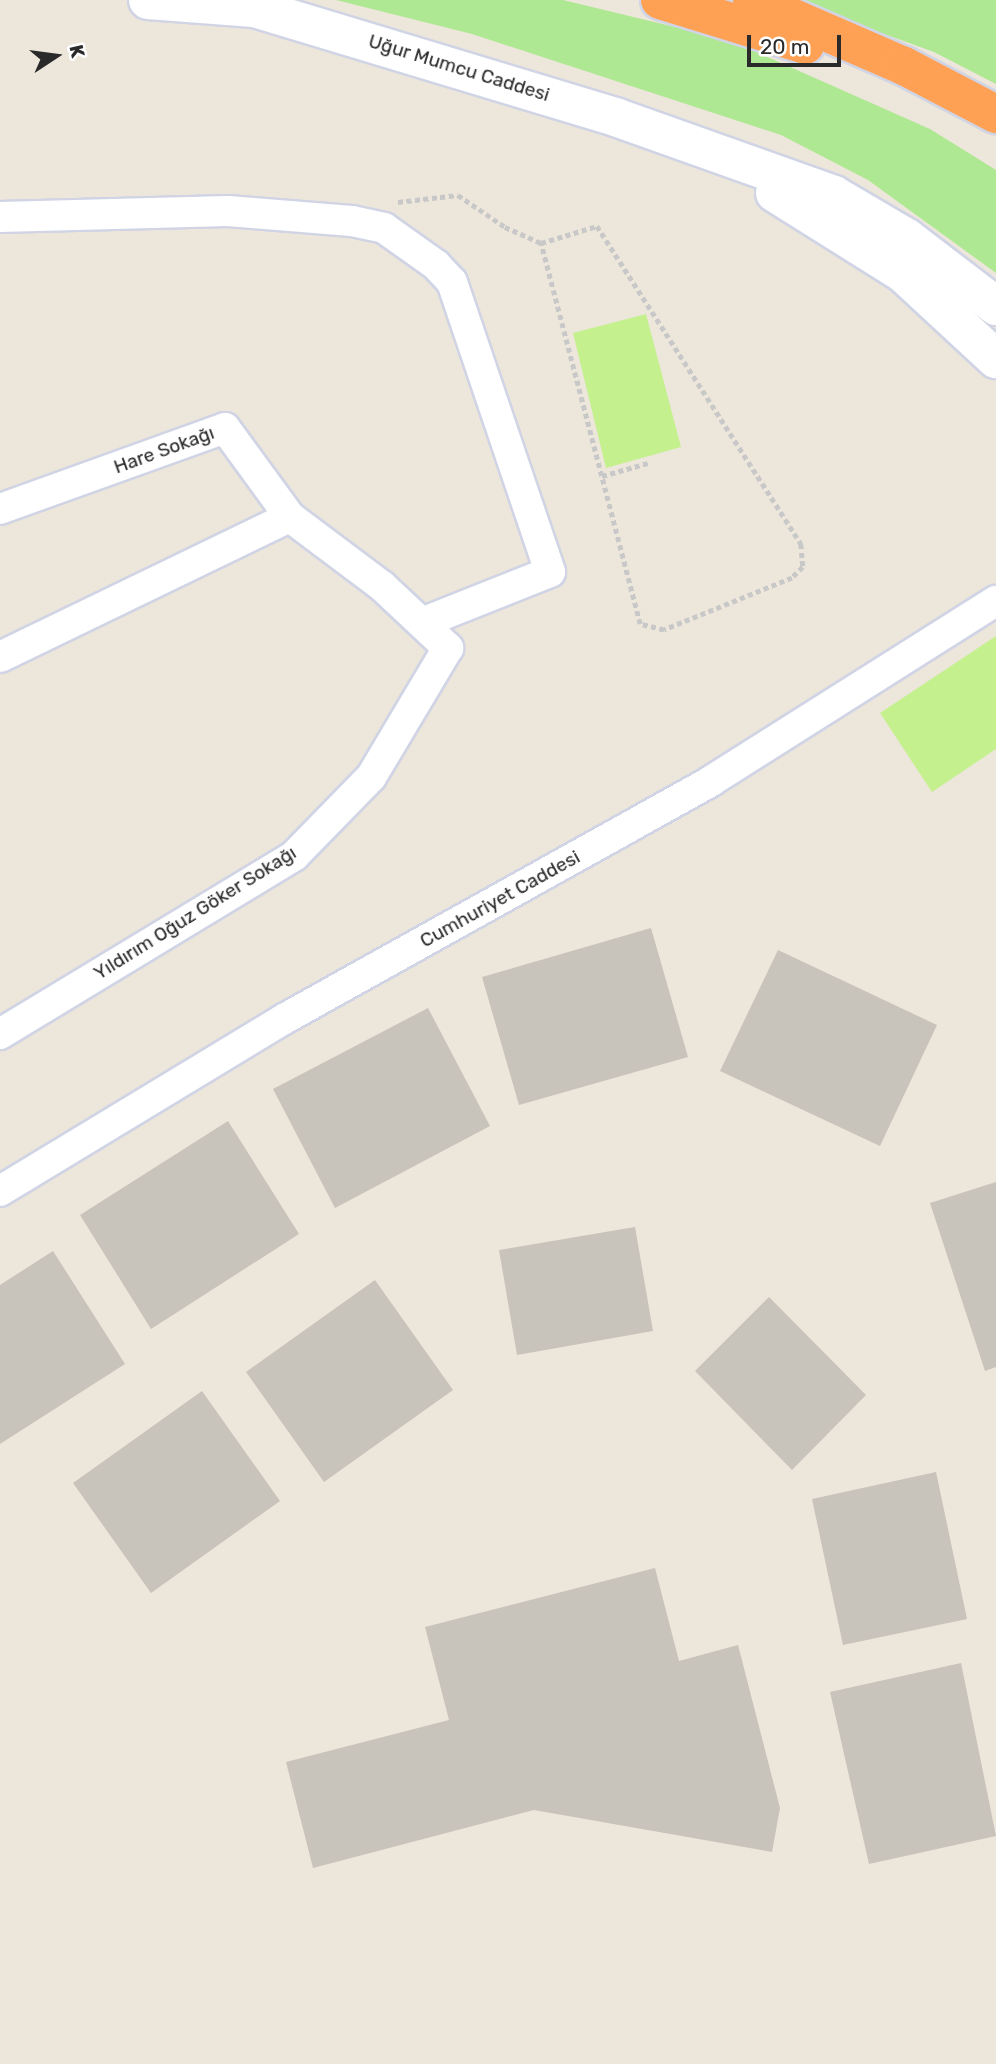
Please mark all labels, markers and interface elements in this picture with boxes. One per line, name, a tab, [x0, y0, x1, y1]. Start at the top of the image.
north arrow	[21, 21, 91, 91]
scale bar	[751, 21, 846, 65]
street label: Uğur Mumcu Caddesi	[365, 30, 553, 106]
text: 20 m	[760, 34, 809, 59]
text: K	[64, 42, 90, 60]
street label: Hare Sokağı	[111, 421, 217, 479]
street label: Yıldırım Oğuz Göker Sokağı	[89, 841, 301, 985]
street label: Cumhuriyet Caddesi	[416, 846, 584, 952]

